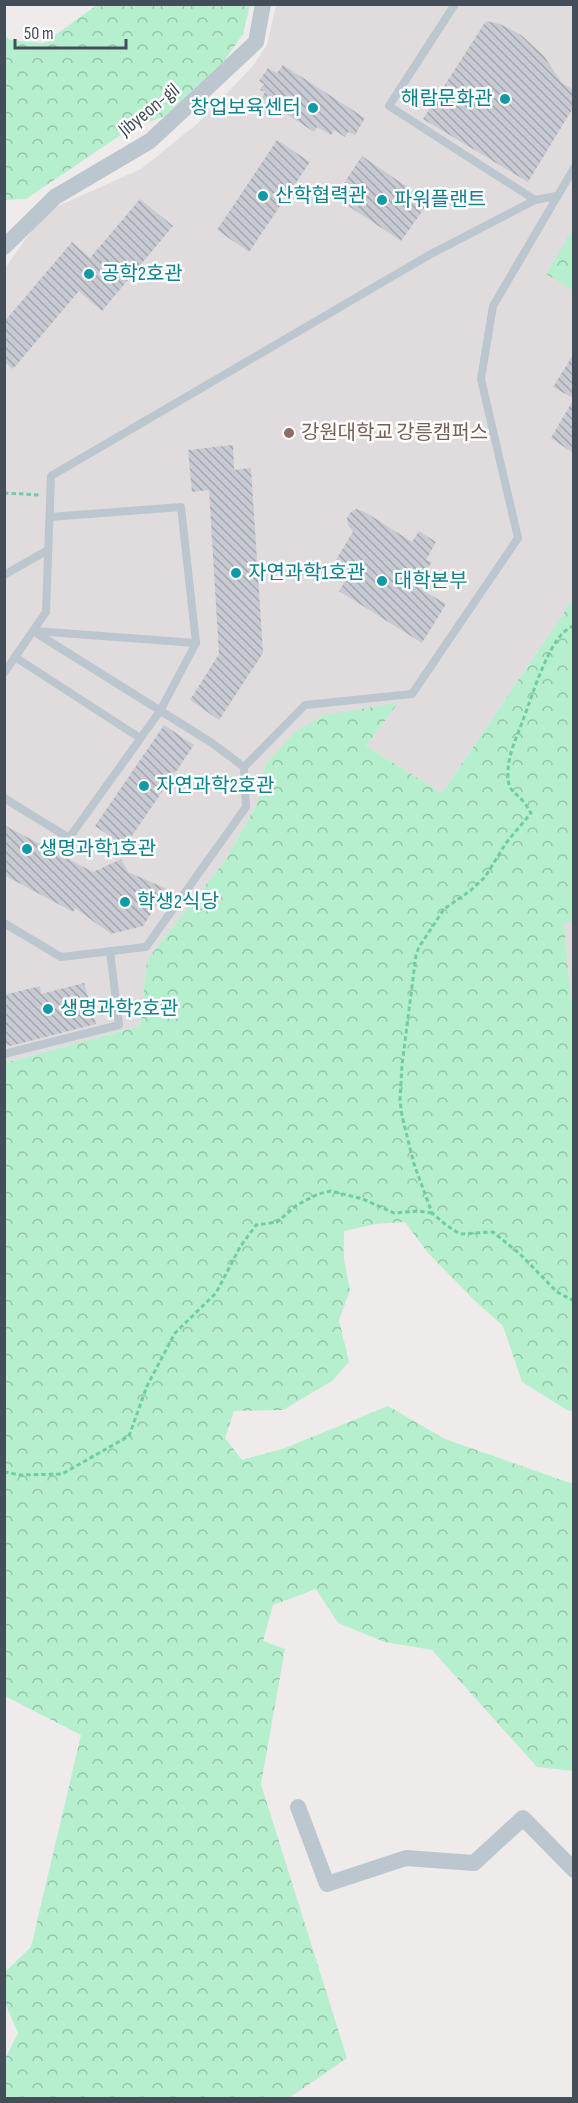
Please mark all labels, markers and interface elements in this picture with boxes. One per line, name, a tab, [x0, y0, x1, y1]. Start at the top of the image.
scale bar	[15, 12, 126, 50]
text: 50 m	[24, 23, 54, 44]
street label: Jibyeon-gil	[113, 78, 184, 142]
place label: 해람문화관	[401, 87, 493, 111]
marker: 해람문화관	[498, 92, 512, 106]
place label: 창업보육센터	[191, 96, 301, 120]
marker: 창업보육센터	[306, 101, 320, 115]
place label: 산학협력관	[275, 184, 367, 208]
place label: 파워플랜트	[394, 188, 486, 212]
marker: 산학협력관	[256, 189, 270, 203]
marker: 파워플랜트	[375, 193, 389, 207]
place label: 공학2호관	[101, 262, 183, 286]
marker: 공학2호관	[82, 267, 96, 281]
place label: 강원대학교 강릉캠퍼스	[301, 421, 488, 445]
marker: 강원대학교 강릉캠퍼스	[282, 426, 296, 440]
place label: 자연과학1호관	[248, 561, 365, 585]
marker: 자연과학1호관	[229, 566, 243, 580]
place label: 대학본부	[394, 569, 468, 593]
marker: 대학본부	[375, 574, 389, 588]
place label: 자연과학2호관	[156, 774, 275, 798]
marker: 자연과학2호관	[137, 779, 151, 793]
place label: 생명과학1호관	[39, 837, 156, 861]
marker: 생명과학1호관	[20, 842, 34, 856]
place label: 학생2식당	[137, 890, 219, 914]
marker: 학생2식당	[118, 895, 132, 909]
place label: 생명과학2호관	[60, 997, 179, 1021]
marker: 생명과학2호관	[41, 1002, 55, 1016]

